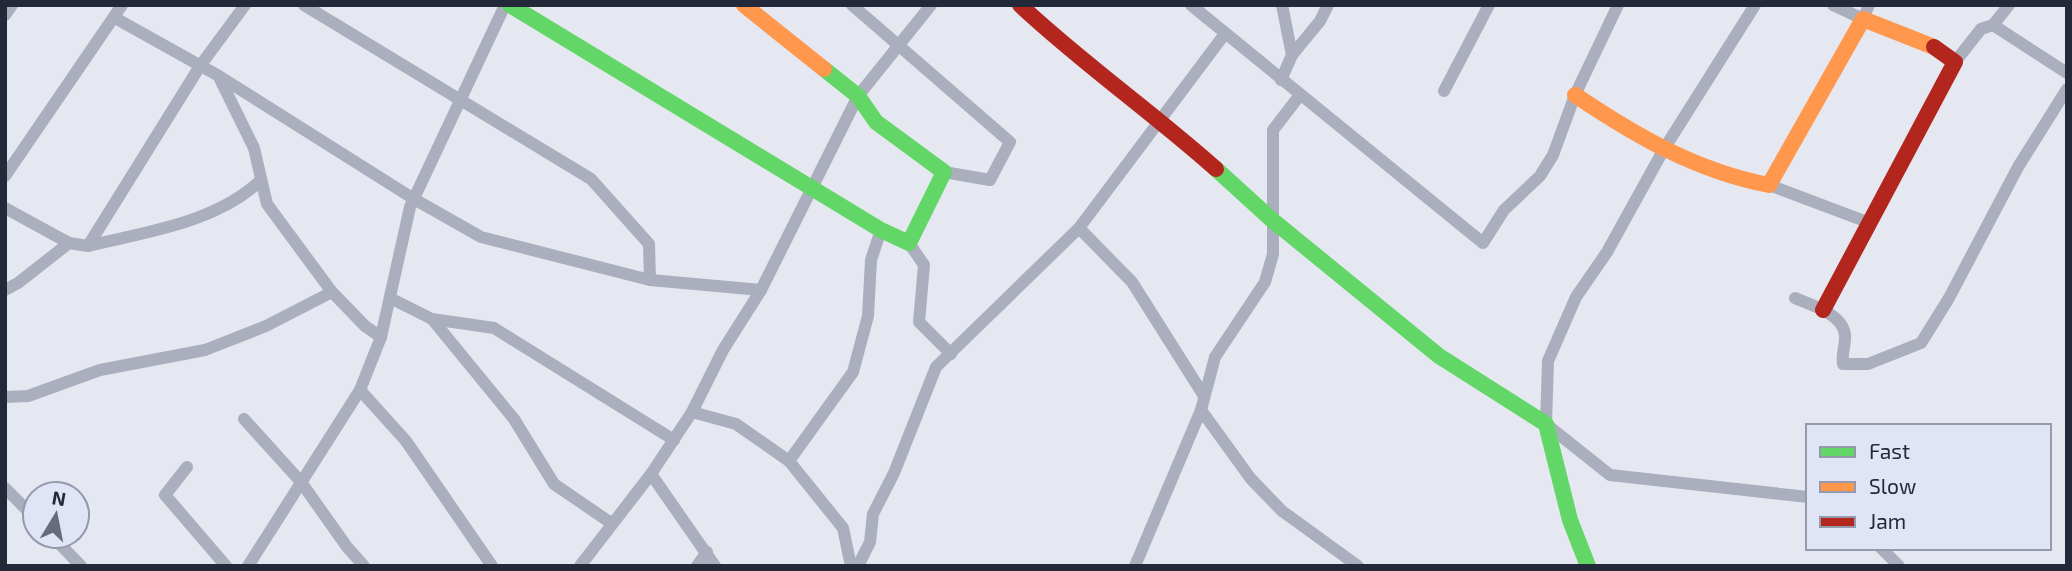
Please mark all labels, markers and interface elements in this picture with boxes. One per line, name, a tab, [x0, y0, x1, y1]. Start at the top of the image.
legend	[1806, 424, 2051, 550]
text: Fast	[1869, 438, 1910, 463]
text: Slow	[1869, 473, 1916, 498]
north arrow	[21, 480, 91, 550]
text: N	[50, 485, 68, 510]
text: Jam	[1869, 508, 1906, 533]

